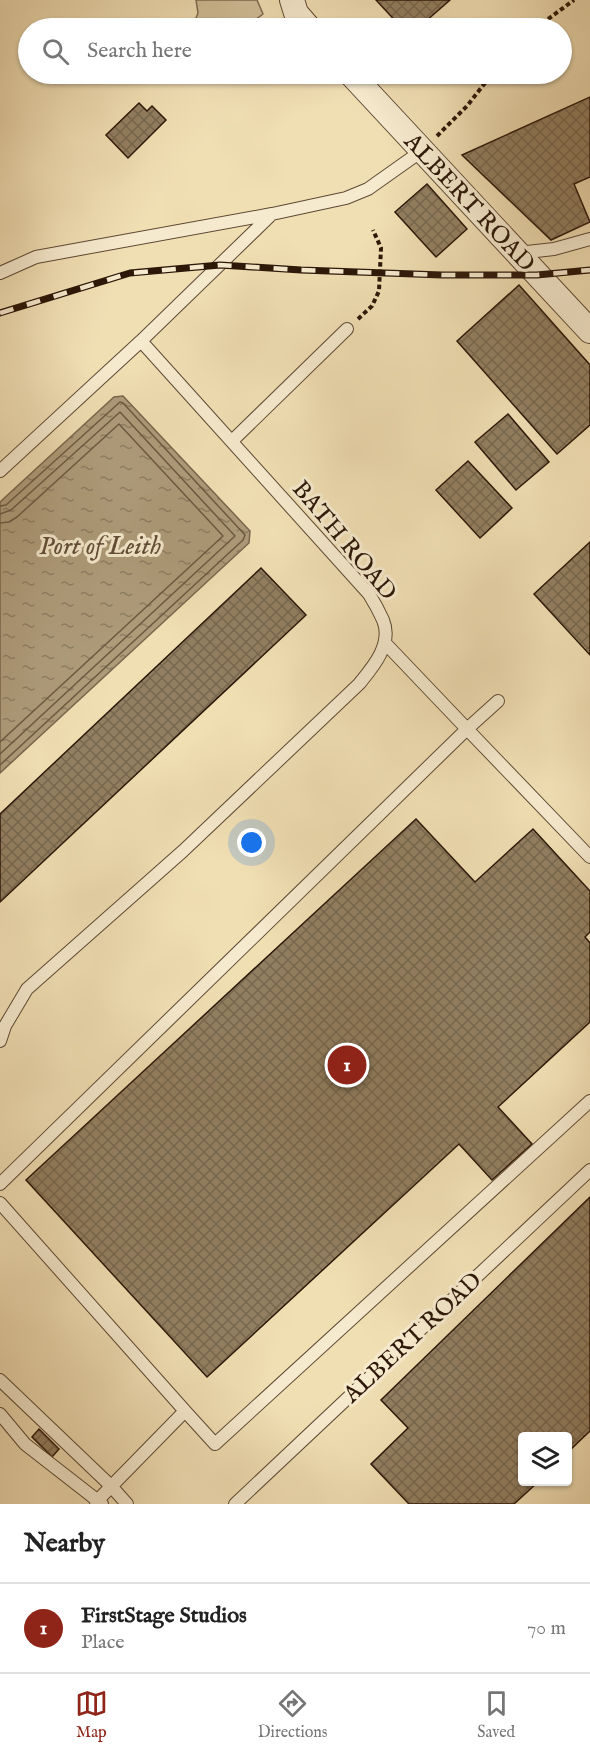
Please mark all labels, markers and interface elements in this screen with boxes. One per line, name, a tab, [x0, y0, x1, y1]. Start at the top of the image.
search box	[18, 18, 572, 84]
icon: search	[39, 35, 72, 68]
text: Search here	[87, 37, 192, 65]
street label: ALBERT ROAD	[396, 126, 541, 279]
street label: BATH ROAD	[285, 475, 403, 607]
water label: Port of Leith	[39, 530, 161, 563]
your location	[237, 828, 266, 857]
pin: 1	[328, 1042, 366, 1088]
street label: ALBERT ROAD	[336, 1266, 489, 1411]
map controls	[518, 1432, 572, 1486]
button: layers	[518, 1432, 572, 1486]
text: Nearby	[24, 1527, 105, 1560]
text: FirstStage Studios	[81, 1602, 247, 1630]
text: 1	[40, 1616, 47, 1641]
text: 70 m	[527, 1616, 566, 1641]
text: Place	[81, 1630, 124, 1655]
tab: Map	[75, 1687, 108, 1743]
tab: Directions	[258, 1687, 327, 1743]
tab: Saved	[477, 1687, 515, 1743]

